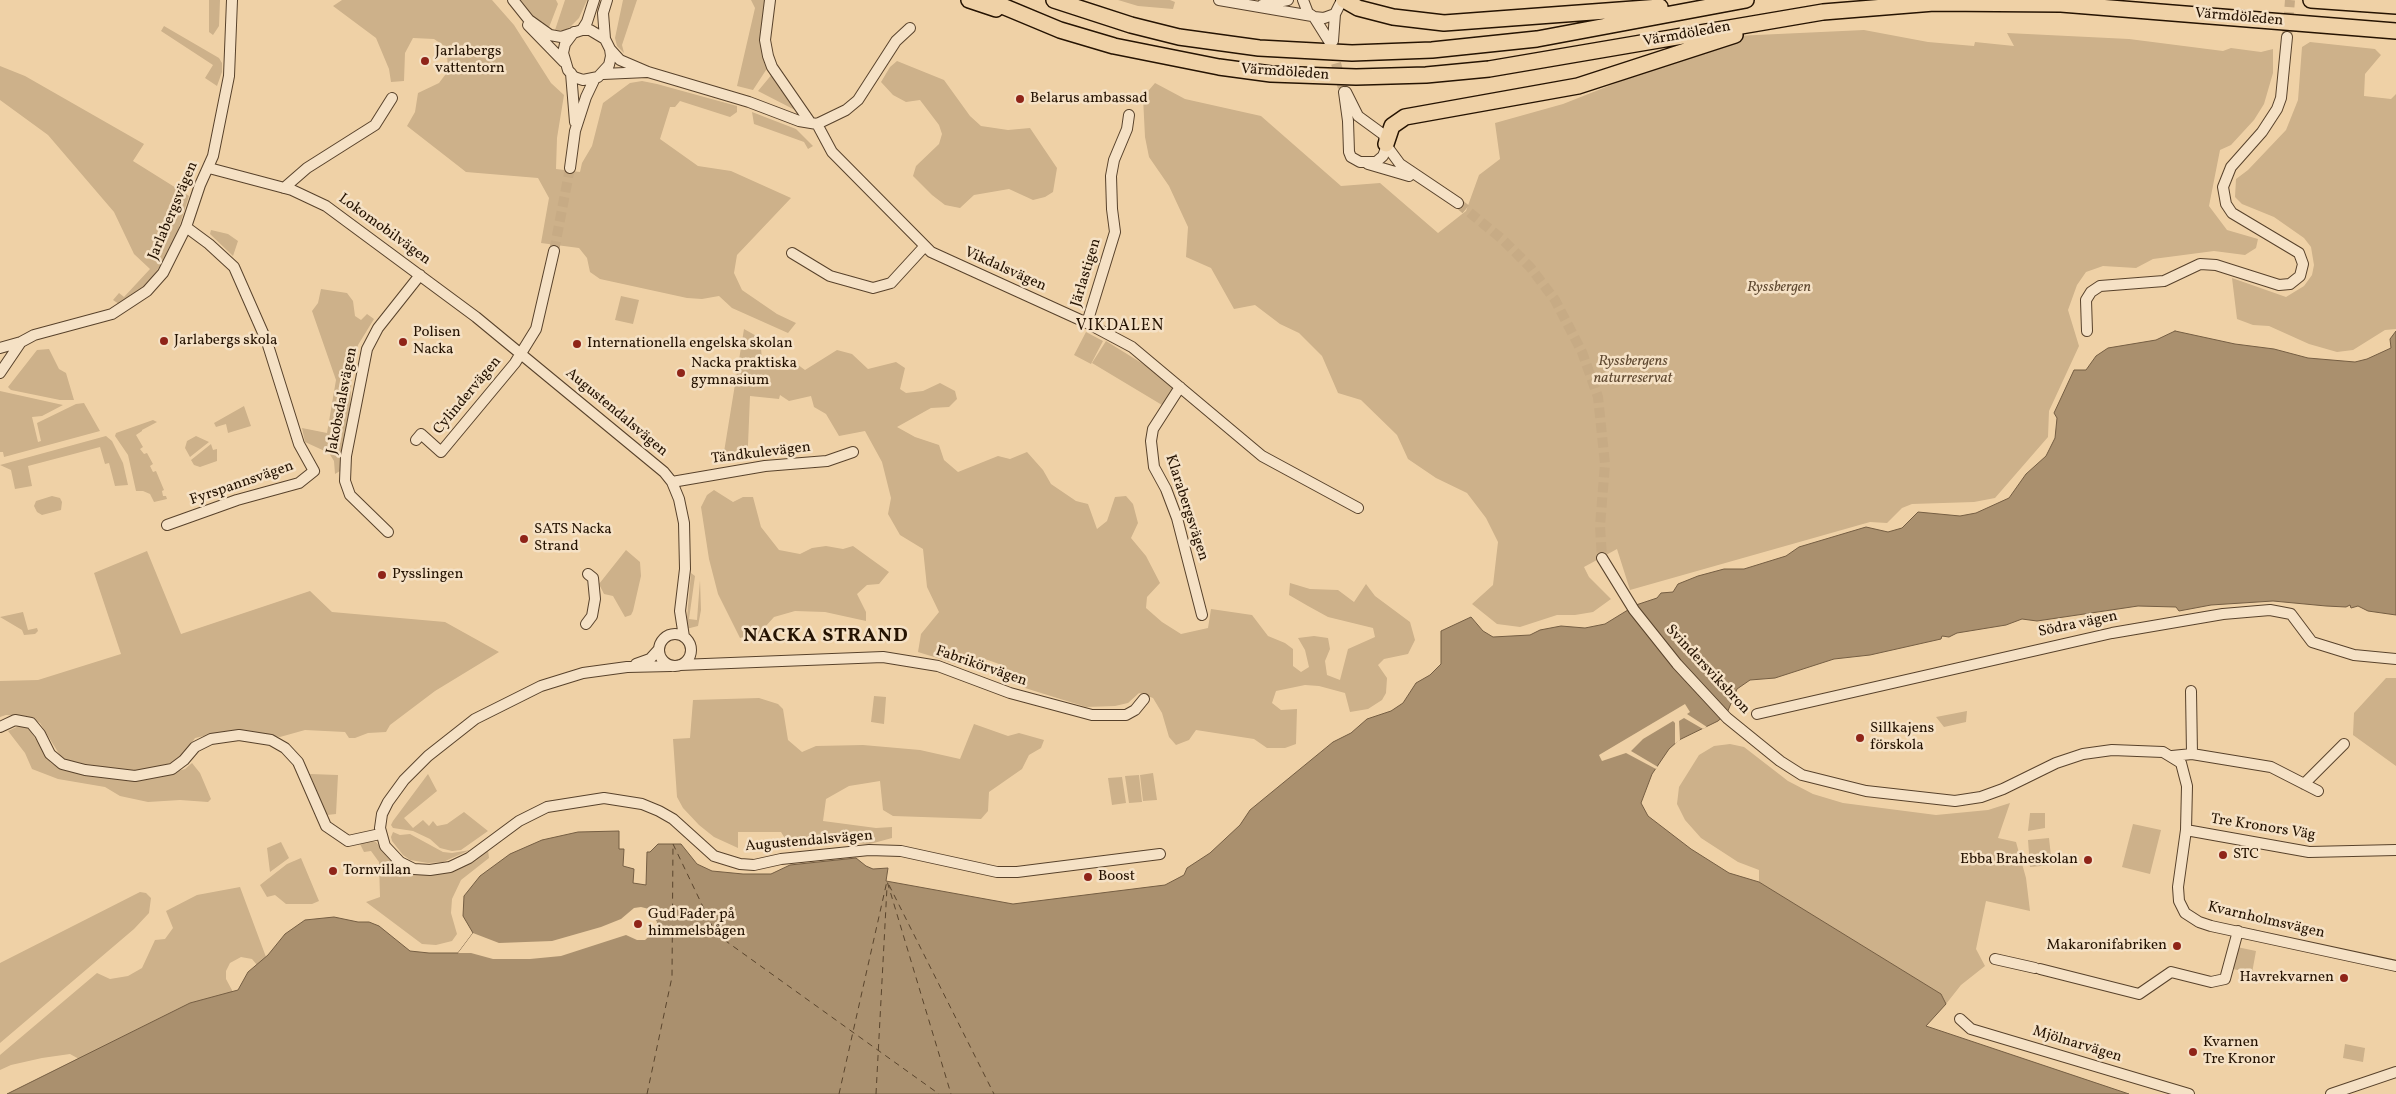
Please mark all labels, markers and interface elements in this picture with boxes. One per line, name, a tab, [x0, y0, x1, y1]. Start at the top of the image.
street label: Värmdöleden	[2194, 5, 2284, 31]
street label: Värmdöleden	[1642, 18, 1732, 52]
place label: Jarlabergs vattentorn	[435, 43, 505, 78]
marker: Jarlabergs vattentorn	[419, 55, 431, 67]
street label: Värmdöleden	[1240, 61, 1330, 85]
place label: Belarus ambassad	[1030, 90, 1148, 108]
marker: Belarus ambassad	[1014, 93, 1026, 105]
street label: Jarlabergsvägen	[145, 159, 203, 263]
street label: Lokomobilvägen	[334, 191, 434, 269]
street label: Järlastigen	[1068, 237, 1106, 309]
street label: Vikdalsvägen	[961, 244, 1049, 296]
park label: Ryssbergen	[1747, 279, 1811, 297]
district label: VIKDALEN	[1075, 317, 1165, 337]
place label: Polisen Nacka	[413, 324, 461, 359]
place label: Jarlabergs skola	[174, 332, 277, 350]
marker: Jarlabergs skola	[158, 335, 170, 347]
place label: Internationella engelska skolan	[587, 335, 793, 353]
marker: Polisen Nacka	[397, 336, 409, 348]
marker: Internationella engelska skolan	[571, 338, 583, 350]
street label: Jakobsdalsvägen	[324, 346, 362, 456]
street label: Cylindervägen	[430, 353, 506, 439]
park label: Ryssbergens naturreservat	[1594, 353, 1672, 388]
place label: Nacka praktiska gymnasium	[691, 355, 797, 390]
street label: Augustendalsvägen	[561, 365, 671, 461]
marker: Nacka praktiska gymnasium	[675, 367, 687, 379]
street label: Tändkulevägen	[710, 439, 812, 469]
street label: Klarabergsvägen	[1160, 453, 1212, 563]
street label: Fyrspannsvägen	[188, 458, 296, 510]
place label: SATS Nacka Strand	[534, 521, 612, 556]
marker: SATS Nacka Strand	[518, 533, 530, 545]
place label: Pysslingen	[392, 566, 463, 584]
marker: Pysslingen	[376, 569, 388, 581]
street label: Södra vägen	[2037, 608, 2119, 642]
street label: Svindersviksbron	[1661, 621, 1753, 719]
district label: NACKA STRAND	[742, 625, 910, 649]
street label: Fabrikörvägen	[933, 643, 1029, 691]
place label: Sillkajens förskola	[1870, 720, 1934, 755]
marker: Sillkajens förskola	[1854, 732, 1866, 744]
street label: Tre Kronors Väg	[2209, 811, 2317, 845]
street label: Augustendalsvägen	[744, 827, 874, 857]
place label: STC	[2233, 846, 2259, 864]
marker: STC	[2217, 849, 2229, 861]
place label: Ebba Braheskolan	[1960, 851, 2078, 869]
marker: Ebba Braheskolan	[2082, 854, 2094, 866]
place label: Tornvillan	[343, 862, 411, 880]
marker: Tornvillan	[327, 865, 339, 877]
place label: Boost	[1098, 868, 1135, 886]
marker: Boost	[1082, 871, 1094, 883]
street label: Kvarnholmsvägen	[2206, 899, 2326, 943]
place label: Gud Fader på himmelsbågen	[648, 906, 745, 941]
marker: Gud Fader på himmelsbågen	[632, 918, 644, 930]
place label: Makaronifabriken	[2047, 937, 2167, 955]
marker: Makaronifabriken	[2171, 940, 2183, 952]
place label: Havrekvarnen	[2240, 969, 2334, 987]
marker: Havrekvarnen	[2338, 972, 2350, 984]
street label: Mjölnarvägen	[2030, 1023, 2124, 1067]
place label: Kvarnen Tre Kronor	[2203, 1034, 2275, 1069]
marker: Kvarnen Tre Kronor	[2187, 1046, 2199, 1058]

